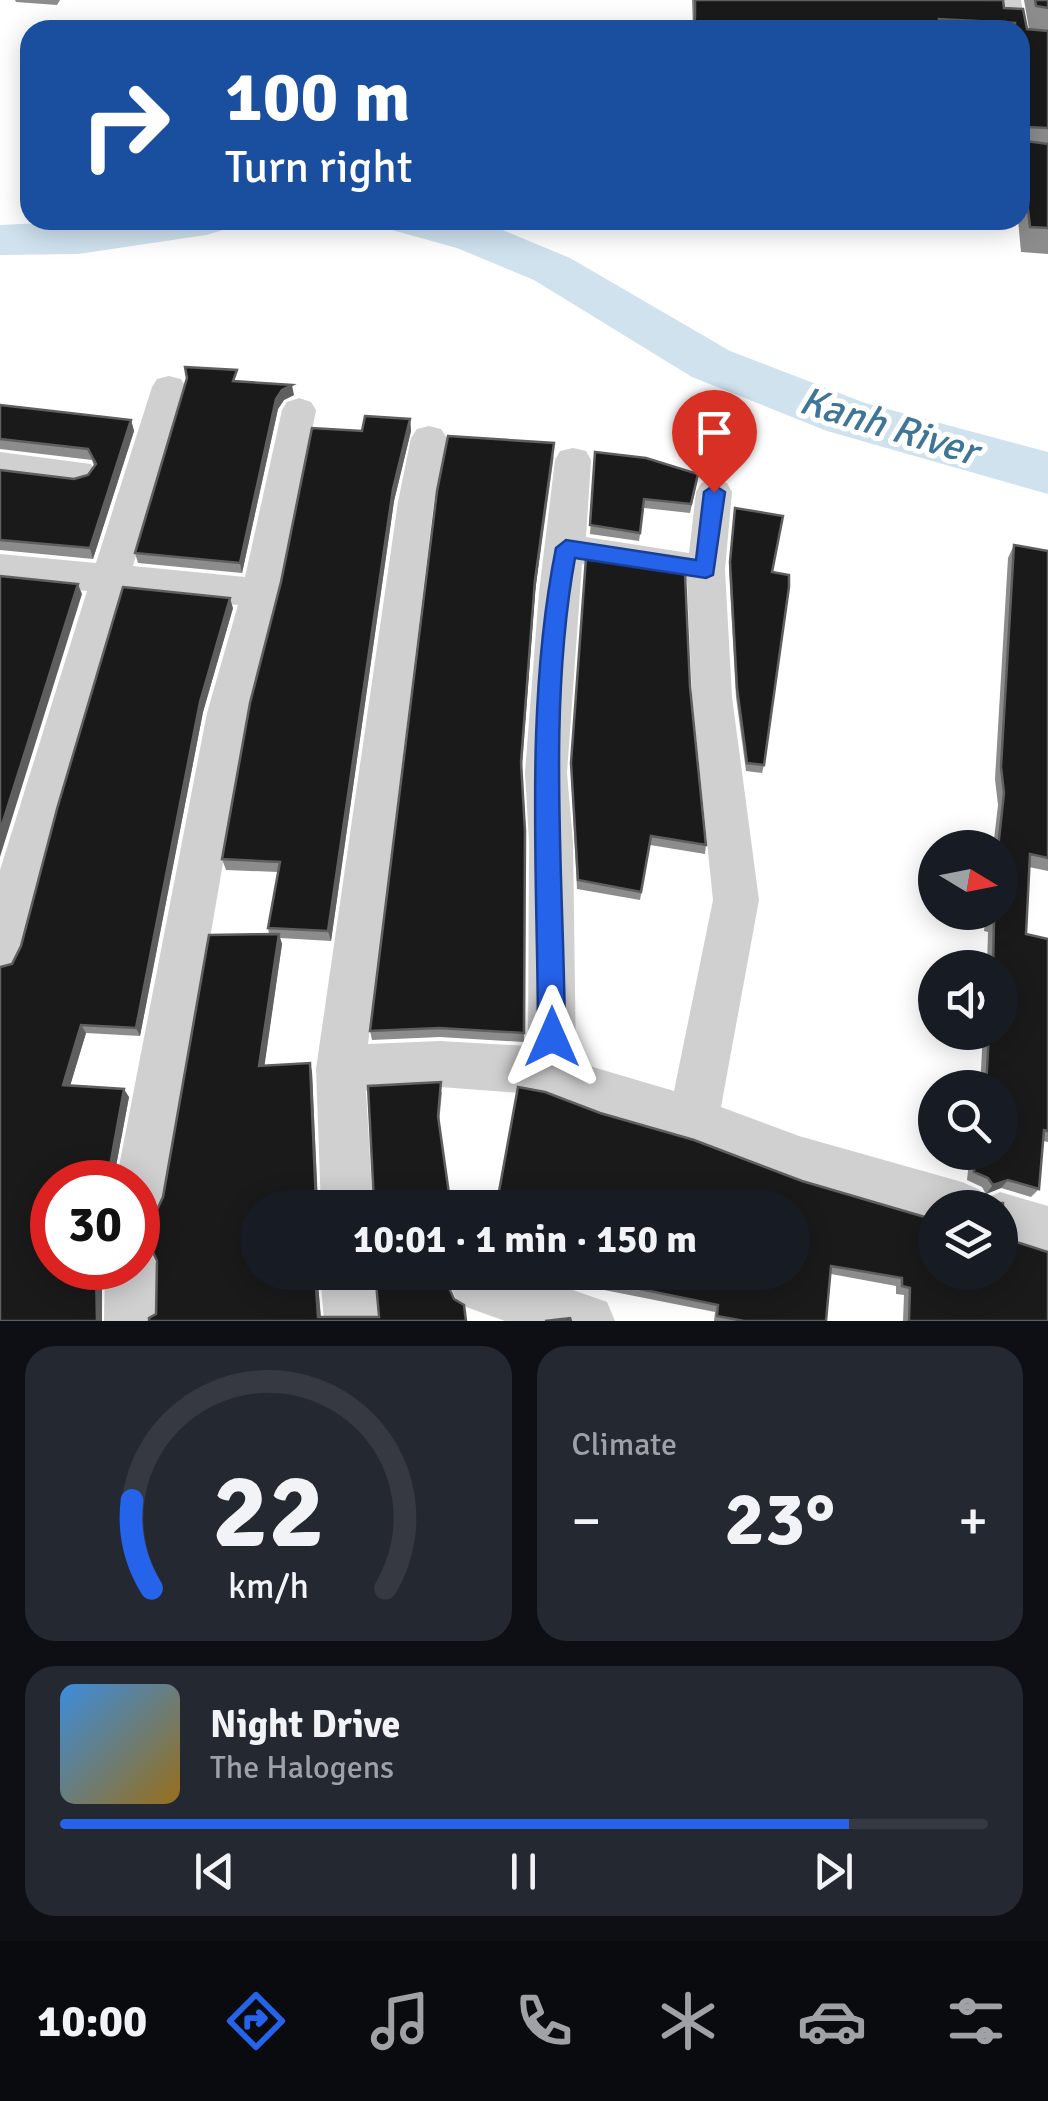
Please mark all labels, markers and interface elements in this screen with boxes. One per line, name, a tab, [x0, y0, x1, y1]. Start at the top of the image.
text: 100 m	[225, 54, 410, 140]
icon: right	[60, 60, 190, 190]
text: Turn right	[225, 140, 413, 195]
water label: Kanh River	[794, 375, 989, 478]
pin	[672, 390, 757, 493]
icon: arrive	[687, 405, 742, 460]
north arrow	[918, 830, 1018, 930]
map controls	[918, 830, 1018, 1290]
button: sound	[918, 950, 1018, 1050]
position arrow	[500, 985, 604, 1089]
button: search	[918, 1070, 1018, 1170]
speed limit sign: 30	[30, 1160, 160, 1290]
button: layers	[918, 1190, 1018, 1290]
text: 10:01 · 1 min · 150 m	[353, 1216, 697, 1263]
text: Climate	[572, 1425, 677, 1464]
text: 22	[212, 1448, 324, 1576]
text: 23°	[724, 1473, 835, 1566]
text: −	[572, 1487, 601, 1555]
text: +	[958, 1487, 988, 1555]
text: km/h	[228, 1564, 309, 1608]
text: Night Drive	[210, 1701, 400, 1748]
text: The Halogens	[210, 1748, 394, 1787]
icon: previous	[187, 1844, 242, 1899]
icon: pause	[496, 1844, 551, 1899]
icon: next	[806, 1844, 861, 1899]
icon: directions	[221, 1986, 291, 2056]
icon: music	[365, 1986, 435, 2056]
icon: phone	[509, 1986, 579, 2056]
icon: climate	[653, 1986, 723, 2056]
icon: car	[797, 1986, 867, 2056]
icon: filters	[941, 1986, 1011, 2056]
text: 10:00	[37, 1994, 147, 2049]

